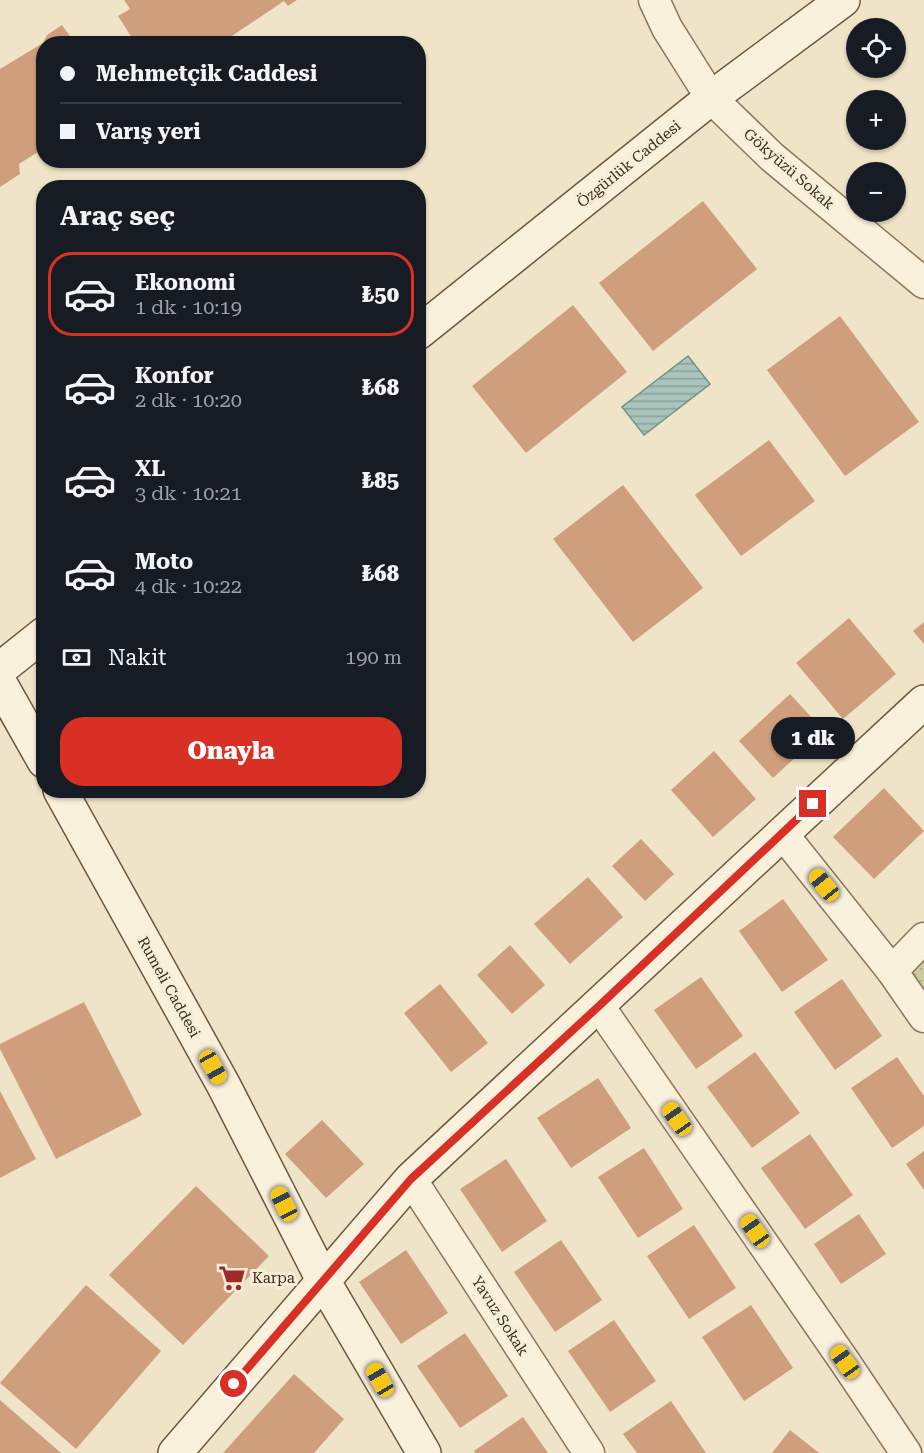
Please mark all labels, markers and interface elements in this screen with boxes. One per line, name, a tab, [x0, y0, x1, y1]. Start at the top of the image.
map controls	[846, 18, 906, 222]
button: locate	[846, 18, 906, 78]
text: Mehmetçik Caddesi	[96, 61, 317, 86]
button: +	[846, 90, 906, 150]
street label: Özgürlük Caddesi	[573, 116, 685, 211]
text: Varış yeri	[96, 119, 201, 144]
street label: Gökyüzü Sokak	[740, 125, 838, 214]
button: −	[846, 162, 906, 222]
text: Araç seç	[60, 200, 175, 232]
icon: car	[63, 267, 117, 321]
text: Ekonomi	[135, 270, 235, 295]
text: ₺50	[362, 282, 399, 307]
text: 1 dk · 10:19	[135, 295, 242, 319]
icon: car	[63, 360, 117, 414]
text: Konfor	[135, 363, 214, 388]
text: ₺68	[362, 375, 399, 400]
text: 2 dk · 10:20	[135, 388, 242, 412]
icon: car	[63, 453, 117, 507]
text: XL	[135, 456, 165, 481]
text: ₺85	[362, 468, 399, 493]
text: 3 dk · 10:21	[135, 481, 242, 505]
icon: car	[63, 546, 117, 600]
text: Moto	[135, 549, 193, 574]
text: ₺68	[362, 561, 399, 586]
text: 4 dk · 10:22	[135, 574, 242, 598]
icon: cash	[60, 641, 93, 674]
text: Nakit	[108, 645, 166, 670]
text: 190 m	[345, 645, 402, 669]
button: Onayla	[60, 717, 402, 786]
callout: 1 dk	[771, 717, 855, 759]
text: 1 dk	[791, 726, 835, 750]
route end	[799, 790, 826, 817]
car	[806, 865, 842, 905]
street label: Rumeli Caddesi	[134, 933, 204, 1041]
car	[196, 1047, 230, 1087]
car	[659, 1099, 695, 1139]
car	[268, 1184, 300, 1224]
car	[737, 1211, 773, 1251]
supermarket icon: Karpa	[217, 1263, 247, 1293]
place label: Karpa	[252, 1269, 295, 1287]
street label: Yavuz Sokak	[468, 1273, 533, 1360]
car	[827, 1342, 863, 1382]
car	[363, 1360, 397, 1400]
route start	[220, 1370, 247, 1397]

